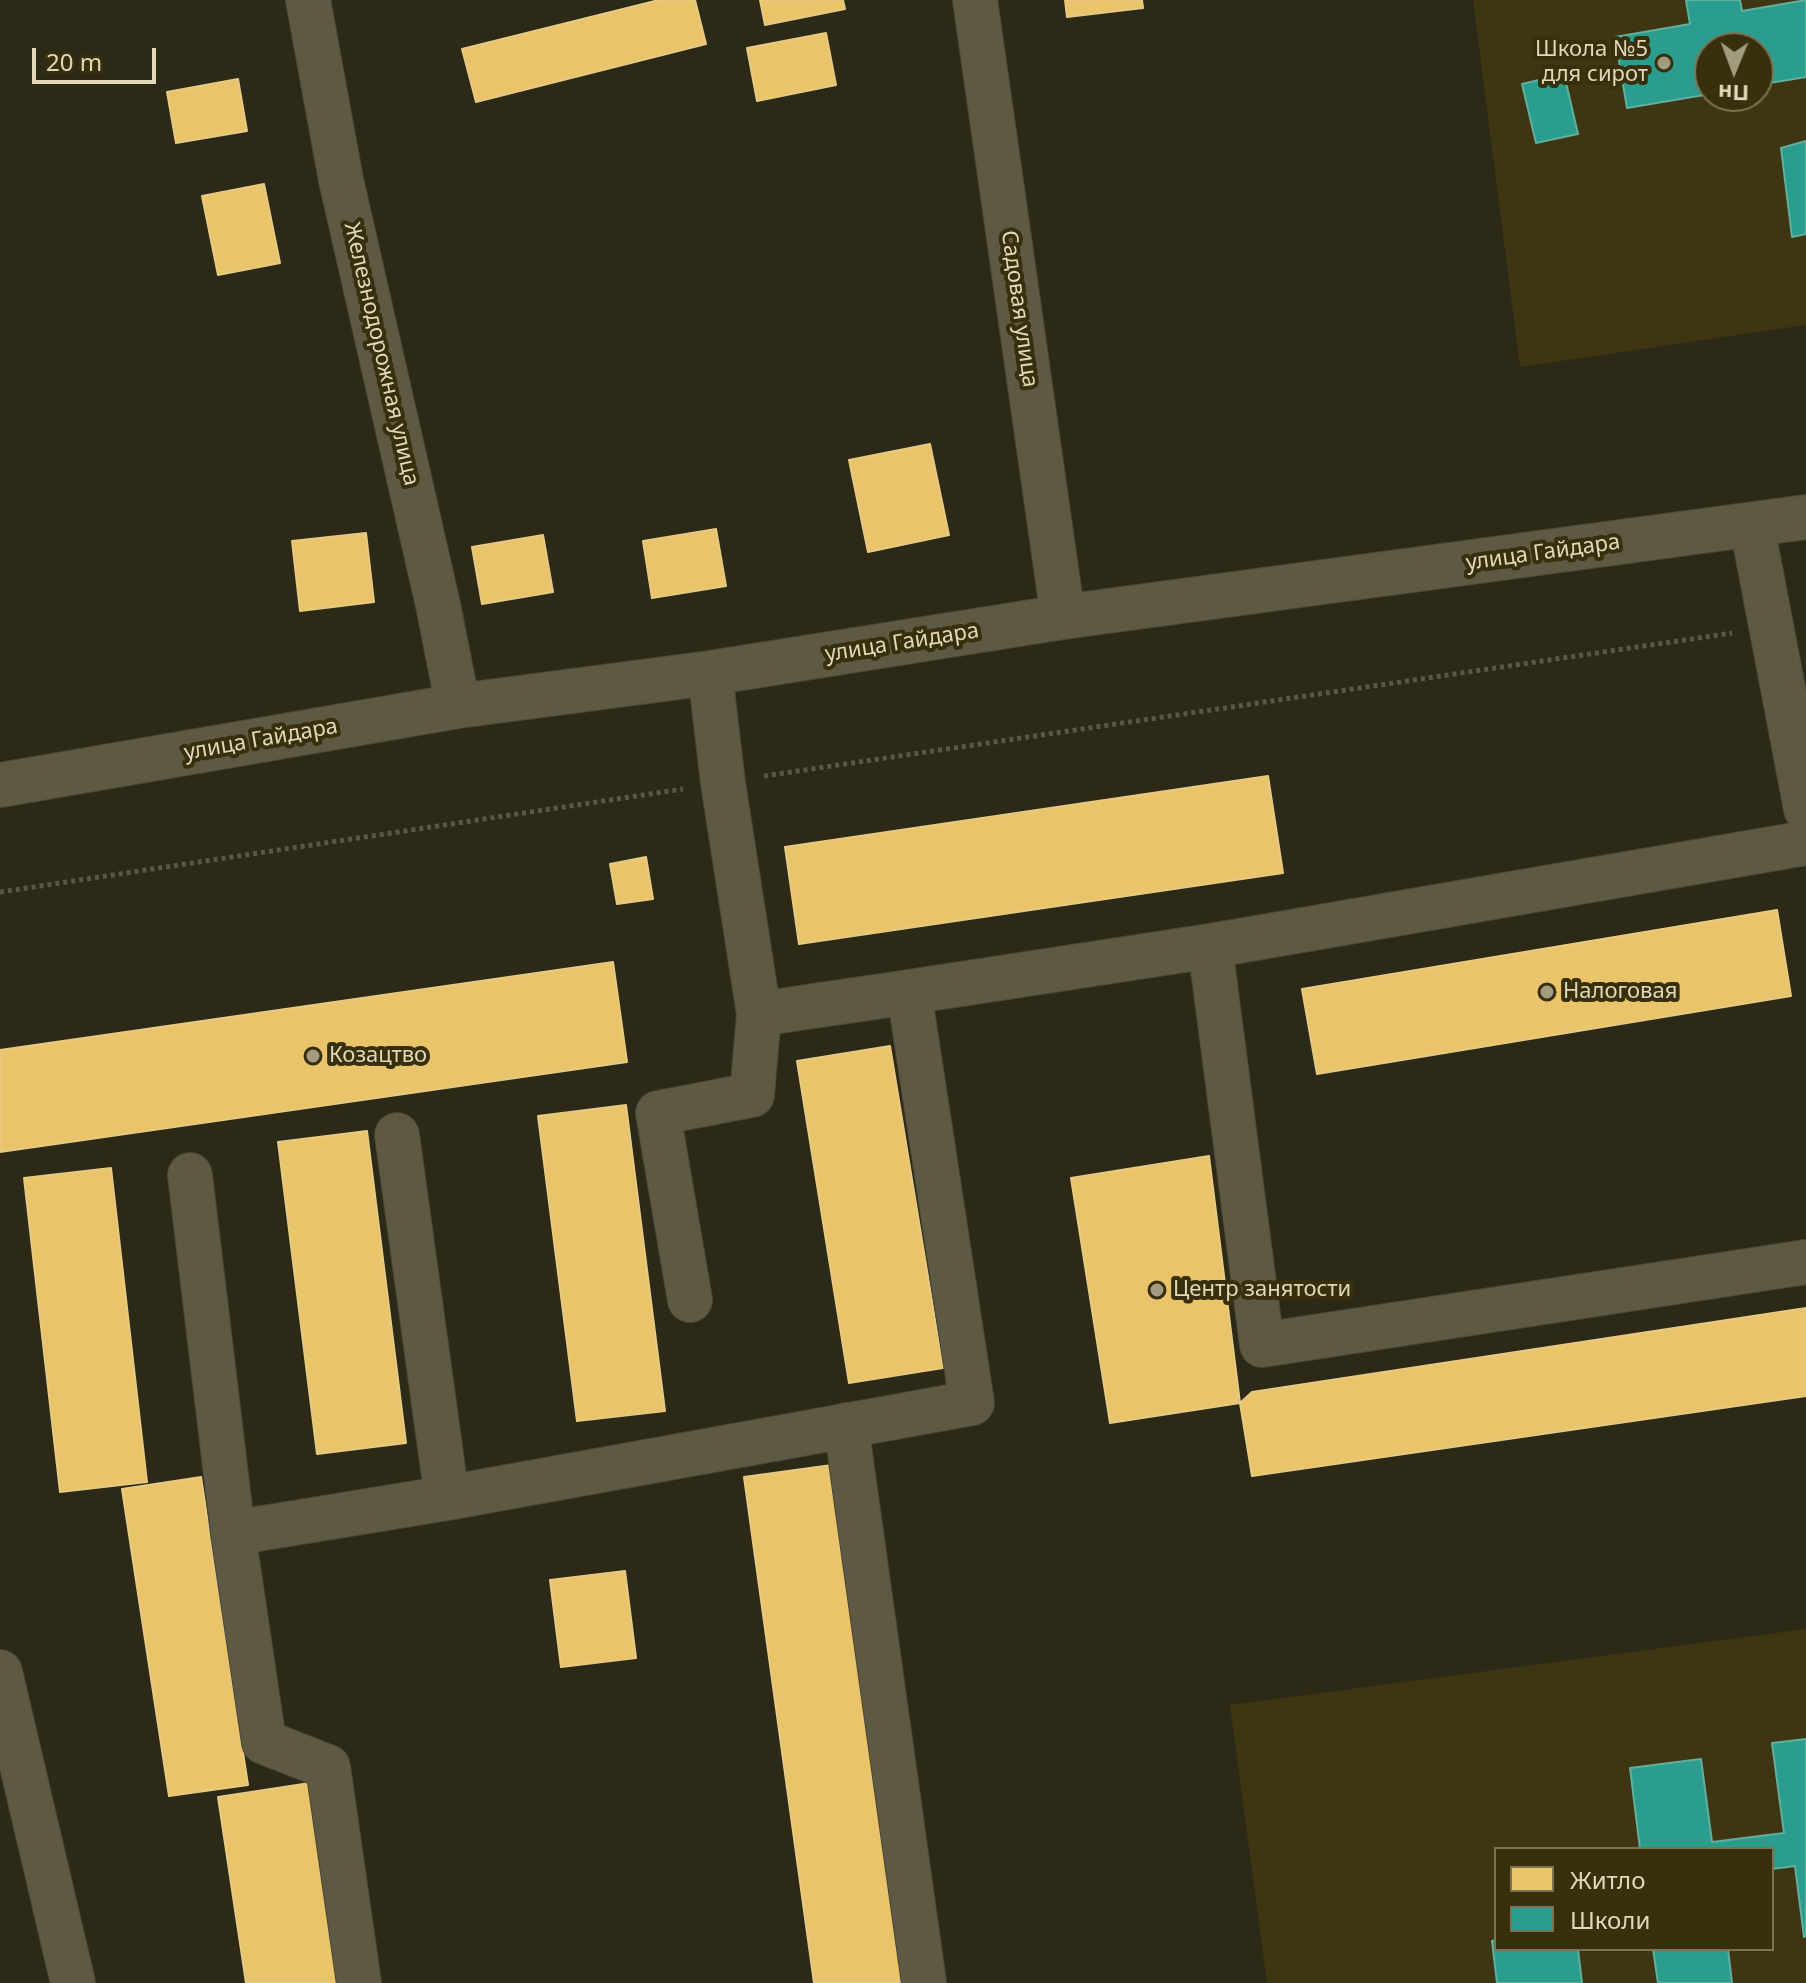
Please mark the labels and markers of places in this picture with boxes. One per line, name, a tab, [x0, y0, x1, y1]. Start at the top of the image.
place label: Школа №5 для сирот	[1535, 37, 1648, 88]
marker: Школа №5 для сирот	[1655, 54, 1673, 72]
place label: Налоговая	[1563, 979, 1677, 1005]
marker: Налоговая	[1538, 983, 1556, 1001]
place label: Козацтво	[329, 1043, 427, 1069]
marker: Козацтво	[304, 1047, 322, 1065]
place label: Центр занятости	[1173, 1277, 1351, 1303]
marker: Центр занятости	[1148, 1281, 1166, 1299]

